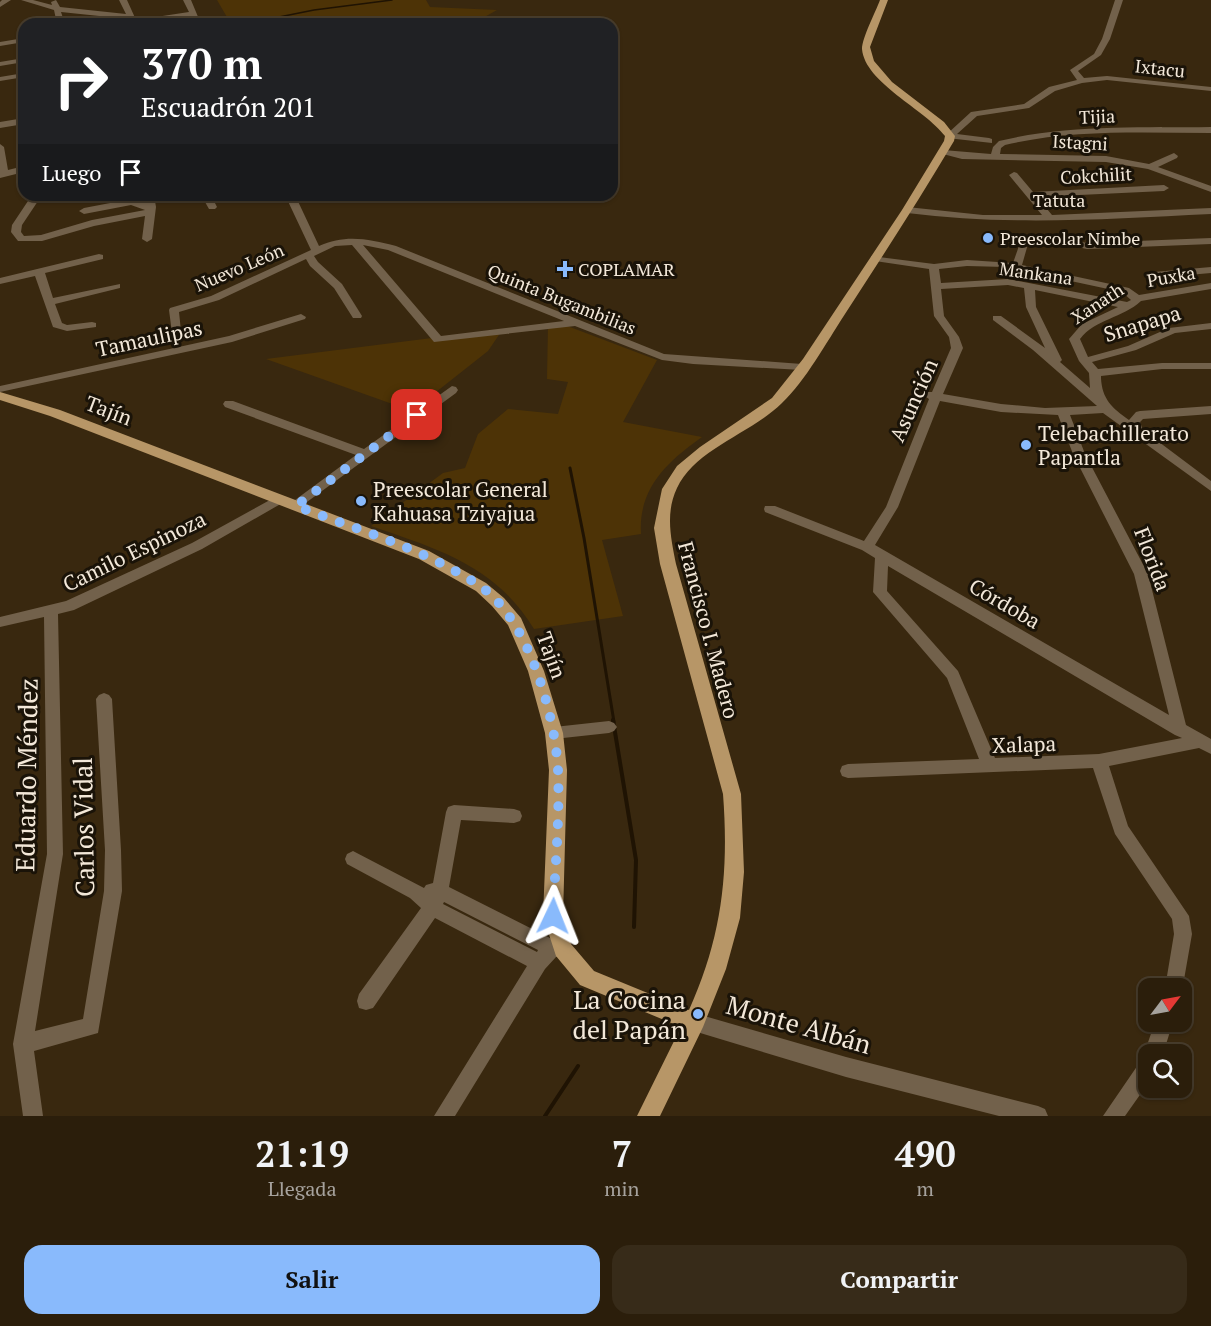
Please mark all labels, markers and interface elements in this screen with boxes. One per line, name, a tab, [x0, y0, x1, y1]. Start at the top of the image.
text: 370 m	[141, 35, 262, 91]
icon: right	[42, 42, 120, 120]
street label: Ixtacu	[1134, 53, 1186, 83]
text: Escuadrón 201	[141, 89, 316, 125]
street label: Tijia	[1078, 103, 1116, 129]
street label: Istagni	[1052, 129, 1108, 155]
icon: arrive	[114, 156, 147, 189]
text: Luego	[42, 158, 102, 187]
street label: Cokchilit	[1059, 161, 1133, 189]
street label: Tatuta	[1033, 188, 1085, 212]
place label: Preescolar Nimbe	[1000, 226, 1140, 250]
marker: Preescolar Nimbe	[981, 231, 995, 245]
street label: Nuevo León	[191, 237, 288, 297]
street label: Mankana	[998, 256, 1074, 290]
place label: COPLAMAR	[578, 257, 675, 281]
street label: Quinta Bugambilias	[484, 258, 640, 340]
marker: COPLAMAR	[556, 260, 574, 278]
street label: Puxka	[1145, 260, 1197, 292]
street label: Xanath	[1066, 277, 1128, 329]
street label: Snapapa	[1100, 298, 1184, 348]
street label: Tamaulipas	[93, 313, 205, 363]
street label: Asunción	[882, 354, 944, 446]
street label: Tajín	[82, 388, 137, 432]
pin	[391, 389, 442, 440]
icon: arrive	[400, 398, 433, 431]
place label: Telebachillerato Papantla	[1038, 419, 1189, 471]
marker: Telebachillerato Papantla	[1019, 438, 1033, 452]
place label: Preescolar General Kahuasa Tziyajua	[373, 475, 548, 527]
marker: Preescolar General Kahuasa Tziyajua	[354, 494, 368, 508]
street label: Camilo Espinoza	[58, 504, 211, 598]
street label: Florida	[1128, 523, 1178, 595]
street label: Francisco I. Madero	[672, 538, 746, 722]
street label: Córdoba	[964, 571, 1046, 635]
street label: Tajín	[531, 628, 574, 683]
street label: Eduardo Méndez	[7, 678, 45, 872]
street label: Xalapa	[991, 729, 1057, 759]
street label: Carlos Vidal	[65, 757, 101, 897]
position arrow	[521, 884, 585, 948]
north arrow	[1138, 978, 1192, 1032]
map controls	[1138, 978, 1192, 1098]
place label: La Cocina del Papán	[572, 982, 686, 1046]
street label: Monte Albán	[723, 987, 875, 1061]
marker: La Cocina del Papán	[691, 1007, 705, 1021]
button: search	[1138, 1044, 1192, 1098]
text: 21:19	[255, 1130, 349, 1177]
text: 7	[612, 1130, 632, 1177]
text: 490	[895, 1130, 956, 1177]
text: Llegada	[268, 1175, 337, 1202]
text: min	[604, 1175, 639, 1202]
text: m	[917, 1175, 934, 1202]
button: Salir	[24, 1245, 600, 1314]
button: Compartir	[612, 1245, 1187, 1314]

